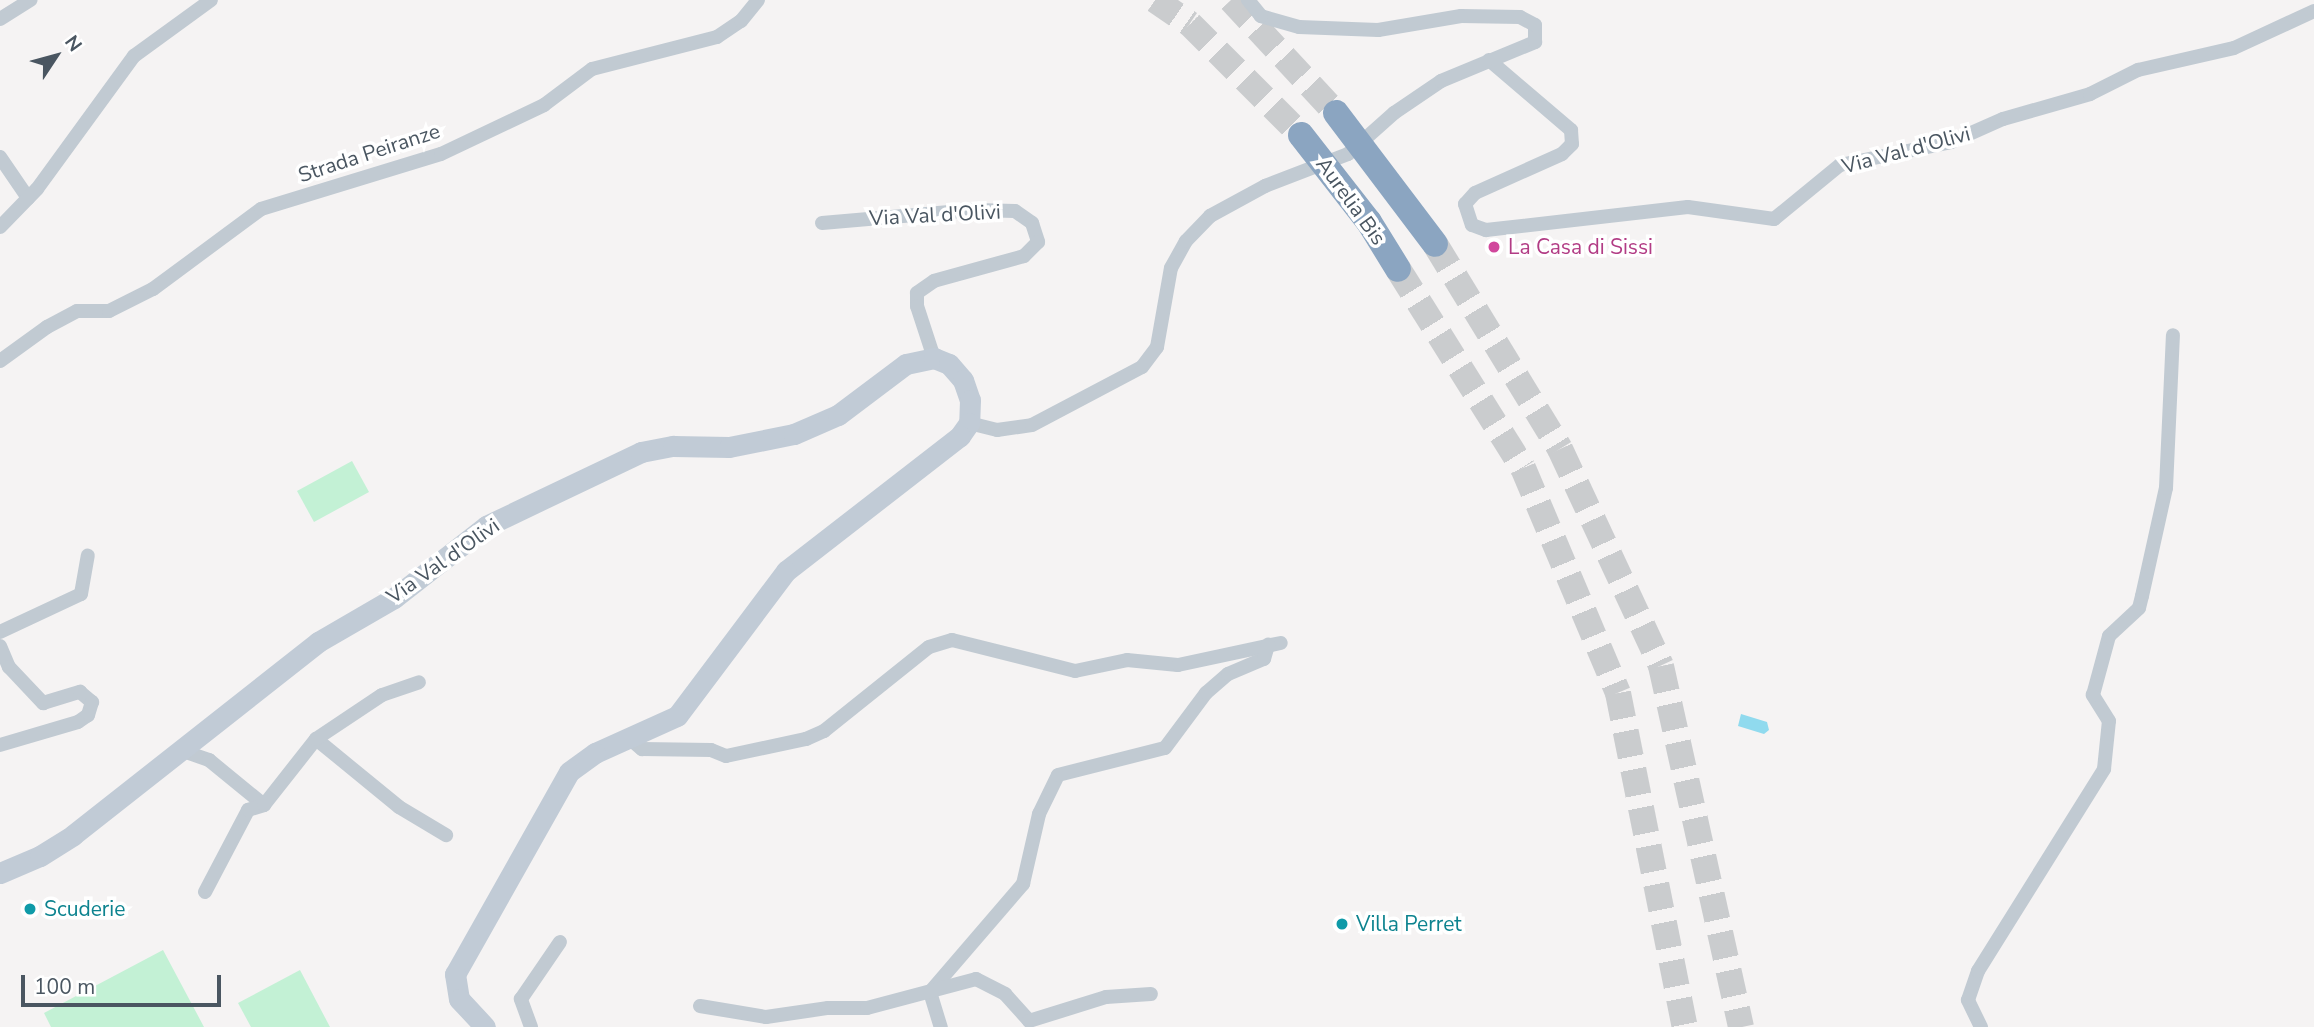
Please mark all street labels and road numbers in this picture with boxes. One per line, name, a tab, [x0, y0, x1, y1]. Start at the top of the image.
street label: Strada Peiranze	[295, 118, 443, 188]
street label: Via Val d'Olivi	[1839, 121, 1973, 179]
street label: Aurelia Bis	[1311, 152, 1391, 250]
street label: Via Val d'Olivi	[869, 199, 1001, 231]
street label: Via Val d'Olivi	[382, 513, 504, 609]

